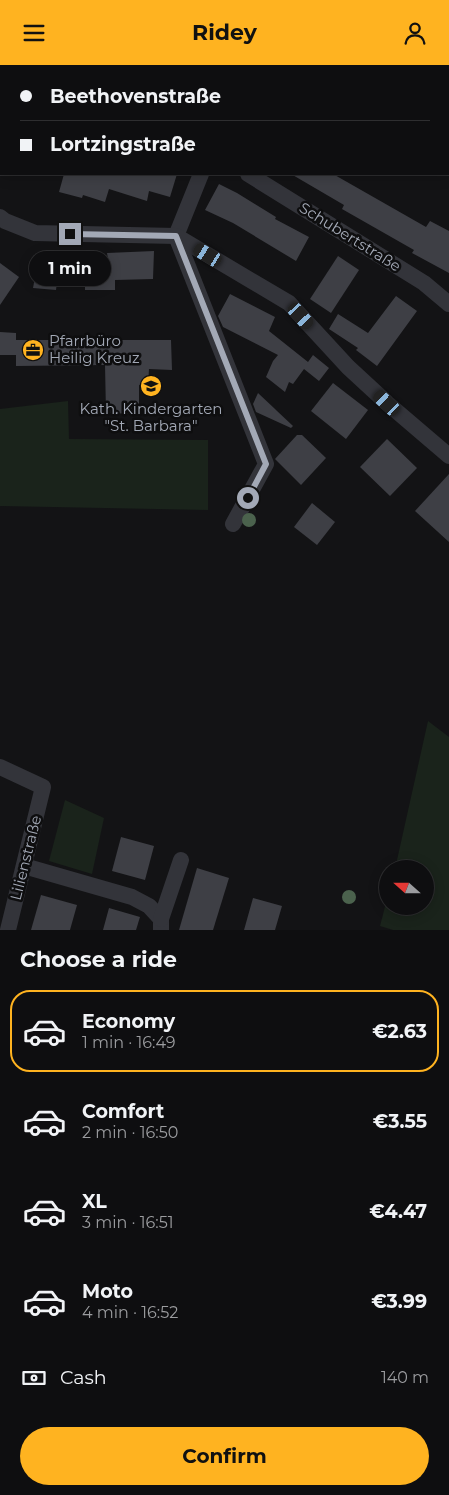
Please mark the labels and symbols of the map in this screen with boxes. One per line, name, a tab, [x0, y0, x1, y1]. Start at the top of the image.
street label: Schubertstraße	[296, 198, 405, 275]
route end	[59, 223, 81, 245]
car	[191, 241, 224, 269]
callout: 1 min	[29, 251, 111, 287]
car	[285, 300, 316, 332]
place label: Pfarrbüro Heilig Kreuz	[49, 331, 140, 367]
office icon: Pfarrbüro Heilig Kreuz	[21, 338, 45, 362]
school or university icon: Kath. Kindergarten "St. Barbara"	[139, 374, 163, 398]
car	[370, 387, 403, 419]
place label: Kath. Kindergarten "St. Barbara"	[80, 399, 222, 435]
route start	[237, 487, 259, 509]
street label: Lilienstraße	[6, 813, 45, 902]
north arrow	[379, 860, 434, 915]

